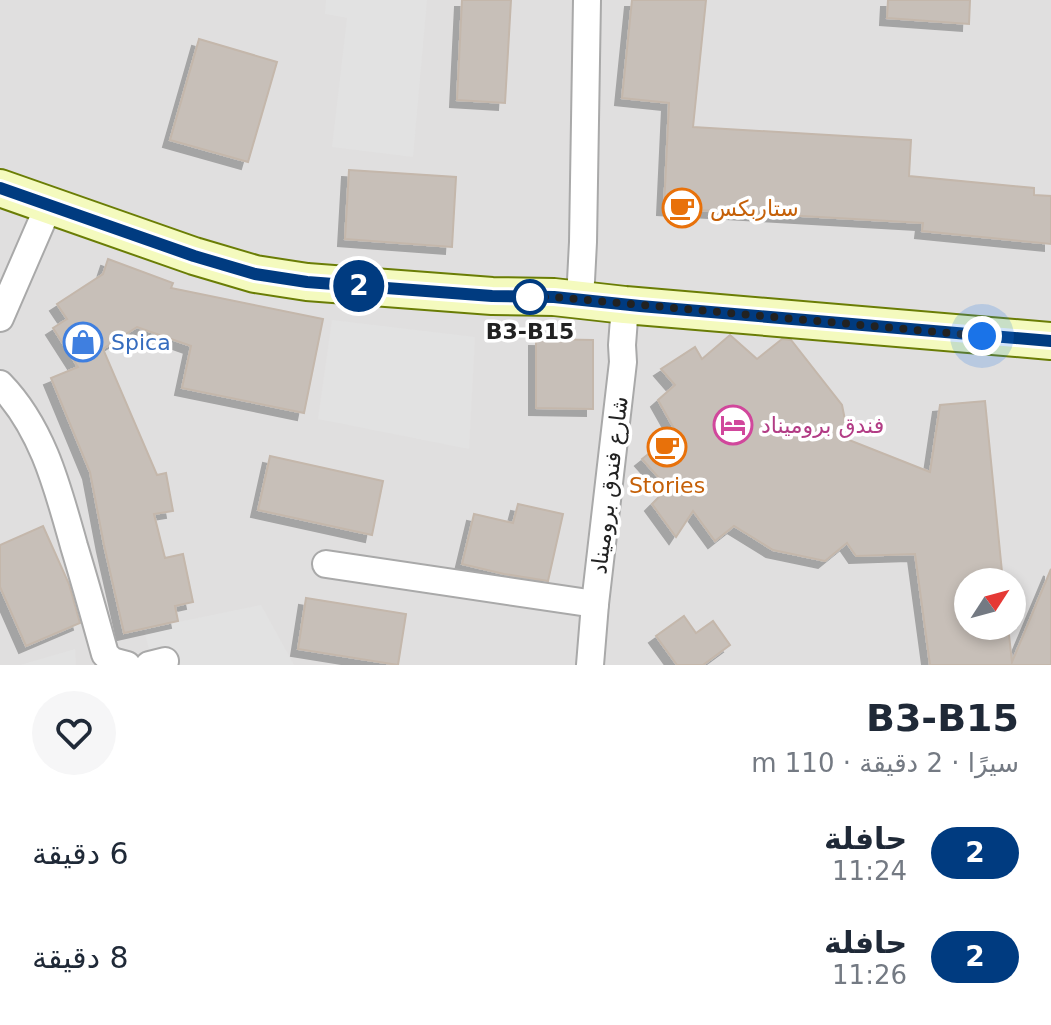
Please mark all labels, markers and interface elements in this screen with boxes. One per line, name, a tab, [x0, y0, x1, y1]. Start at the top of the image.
cafe icon: ستاربكس	[661, 187, 703, 229]
place label: ستاربكس	[710, 196, 799, 222]
line badge: 2	[333, 260, 385, 312]
text: 2	[349, 269, 369, 302]
marker: B3-B15	[513, 280, 547, 314]
your location	[962, 316, 1002, 356]
place label: B3-B15	[486, 319, 574, 344]
shop icon: Spica	[62, 321, 104, 363]
place label: Spica	[111, 330, 171, 355]
street label: شارع فندق بروميناد	[586, 395, 633, 575]
hotel icon: فندق بروميناد	[712, 404, 754, 446]
place label: فندق بروميناد	[761, 413, 884, 438]
cafe icon: Stories	[646, 426, 688, 468]
place label: Stories	[629, 473, 705, 498]
north arrow	[954, 568, 1026, 640]
map controls	[954, 568, 1026, 640]
button: heart	[32, 691, 116, 775]
text: B3-B15	[866, 696, 1019, 740]
text: سيرًا · 2 دقيقة · 110 m	[751, 748, 1019, 778]
text: حافلة	[824, 821, 907, 856]
text: 6 دقيقة	[32, 836, 129, 871]
text: 2	[965, 836, 985, 869]
text: 11:24	[832, 856, 907, 886]
text: حافلة	[824, 925, 907, 960]
text: 8 دقيقة	[32, 940, 129, 975]
text: 2	[965, 940, 985, 973]
text: 11:26	[832, 960, 907, 990]

